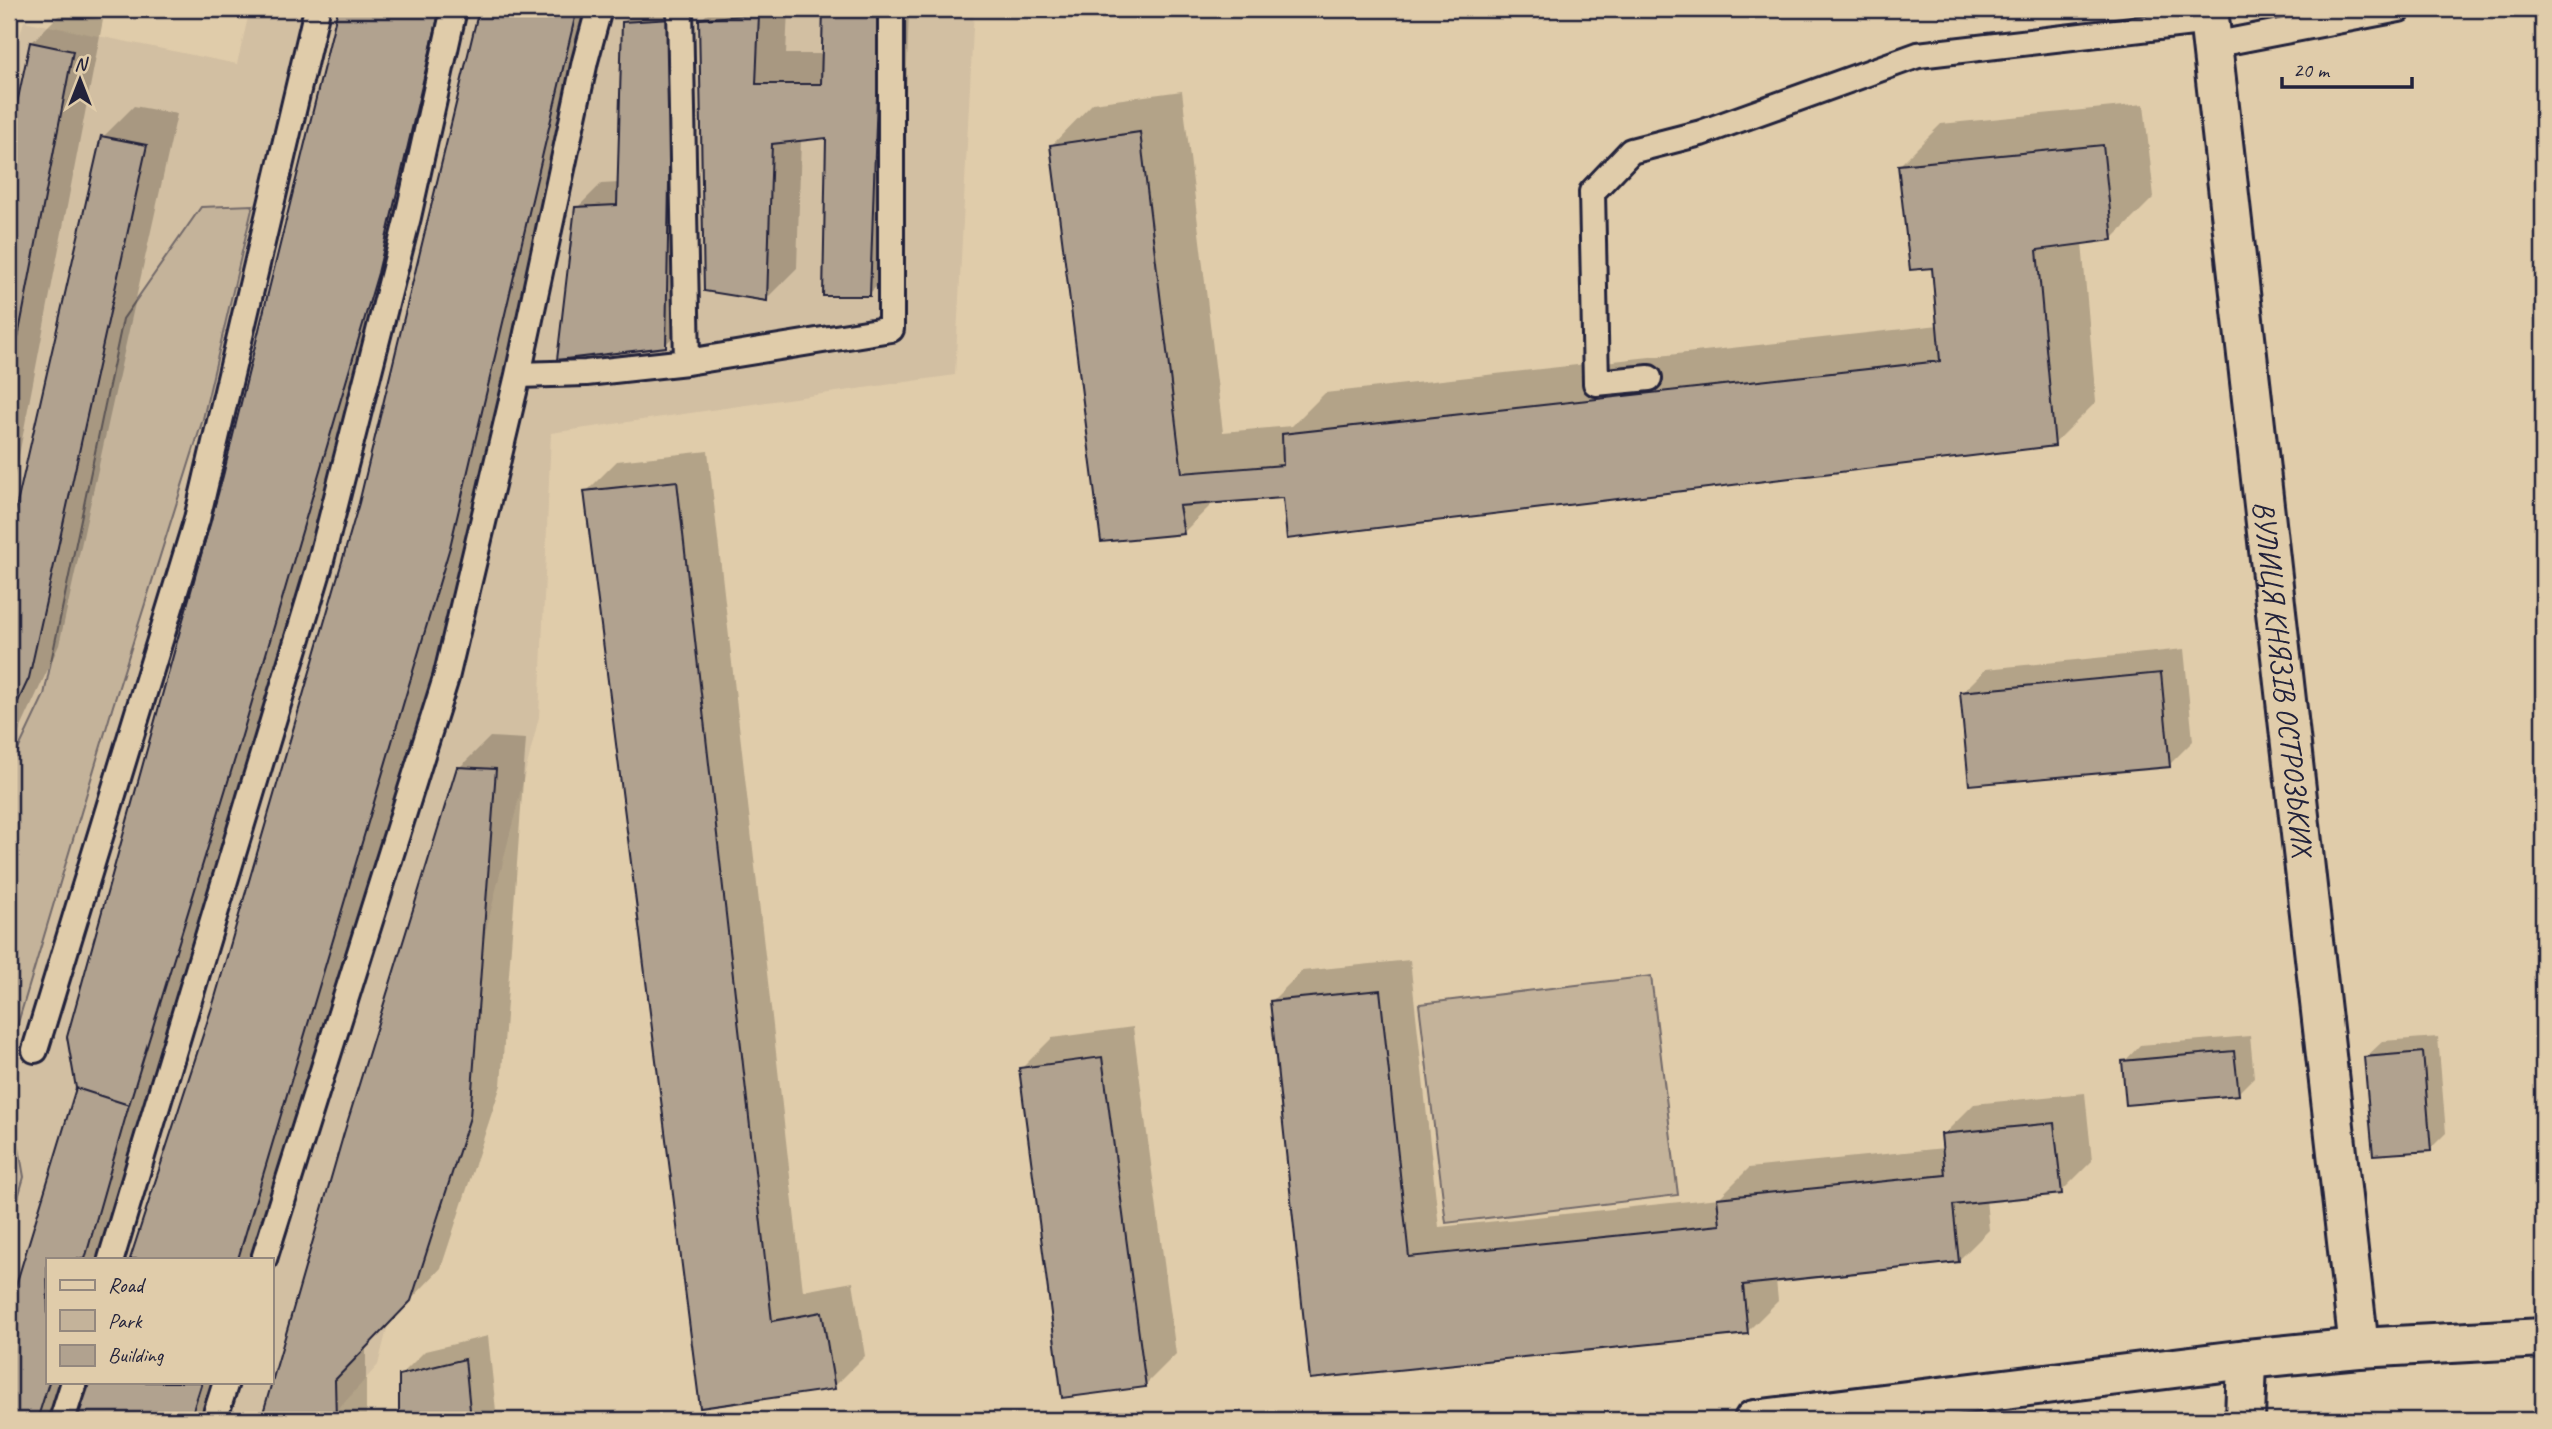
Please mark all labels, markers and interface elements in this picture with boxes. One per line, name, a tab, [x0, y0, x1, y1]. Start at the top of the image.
north arrow	[46, 46, 116, 116]
scale bar	[2282, 46, 2412, 90]
text: N	[74, 52, 89, 76]
text: 20 m	[2293, 57, 2331, 83]
street label: ВУЛИЦЯ КНЯЗІВ ОСТРОЗЬКИХ	[2245, 499, 2323, 861]
legend	[46, 1258, 273, 1384]
text: Road	[108, 1272, 147, 1298]
text: Park	[108, 1308, 143, 1334]
text: Building	[108, 1342, 165, 1368]

